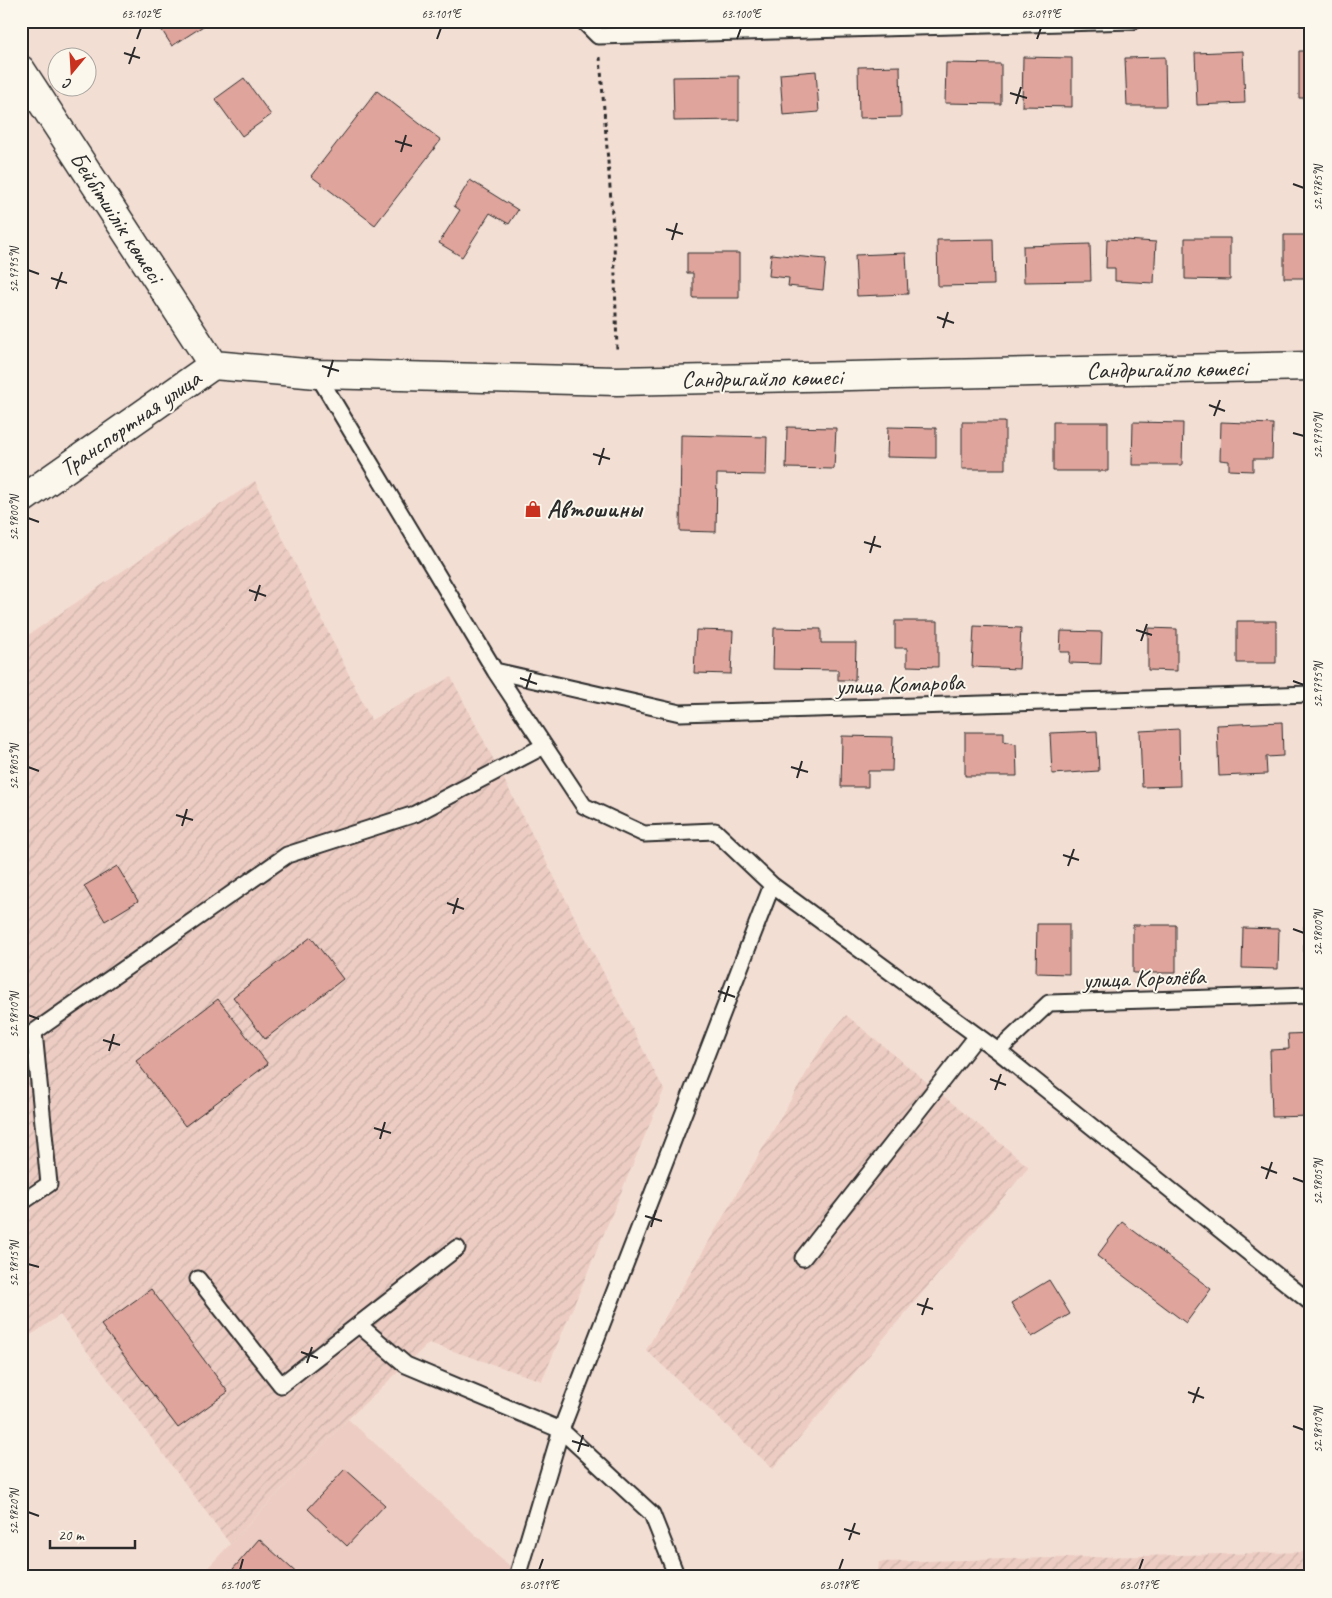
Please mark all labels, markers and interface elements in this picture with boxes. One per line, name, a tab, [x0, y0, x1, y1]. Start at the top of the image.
text: 63.102°E	[121, 6, 162, 22]
text: 63.101°E	[421, 6, 462, 22]
text: 63.100°E	[721, 6, 762, 22]
text: 63.099°E	[1021, 6, 1062, 22]
north arrow	[48, 48, 98, 98]
text: С	[60, 74, 74, 93]
street label: Бейбітшілік көшесі	[63, 145, 172, 291]
text: 52.9785°N	[1310, 164, 1326, 211]
text: 52.9795°N	[6, 246, 22, 293]
street label: Сандригайло көшесі	[1086, 353, 1250, 385]
street label: Транспортная улица	[54, 362, 208, 483]
street label: Сандригайло көшесі	[681, 362, 845, 394]
text: 52.9790°N	[1310, 412, 1326, 459]
text: 52.9800°N	[6, 494, 22, 541]
place label: Автошины	[547, 494, 644, 524]
shop icon: Автошины	[523, 499, 543, 519]
text: 52.9795°N	[1310, 661, 1326, 708]
street label: улица Комарова	[833, 667, 966, 701]
text: 52.9805°N	[6, 743, 22, 790]
text: 52.9800°N	[1310, 909, 1326, 956]
street label: улица Королёва	[1080, 961, 1207, 995]
text: 52.9810°N	[6, 991, 22, 1038]
text: 52.9805°N	[1310, 1158, 1326, 1205]
text: 52.9815°N	[6, 1240, 22, 1287]
text: 52.9810°N	[1310, 1406, 1326, 1453]
text: 52.9820°N	[6, 1488, 22, 1535]
scale bar	[50, 1518, 135, 1550]
text: 20 m	[58, 1526, 85, 1545]
text: 63.100°E	[220, 1577, 261, 1593]
text: 63.099°E	[519, 1577, 560, 1593]
text: 63.098°E	[819, 1577, 860, 1593]
text: 63.097°E	[1119, 1577, 1160, 1593]

